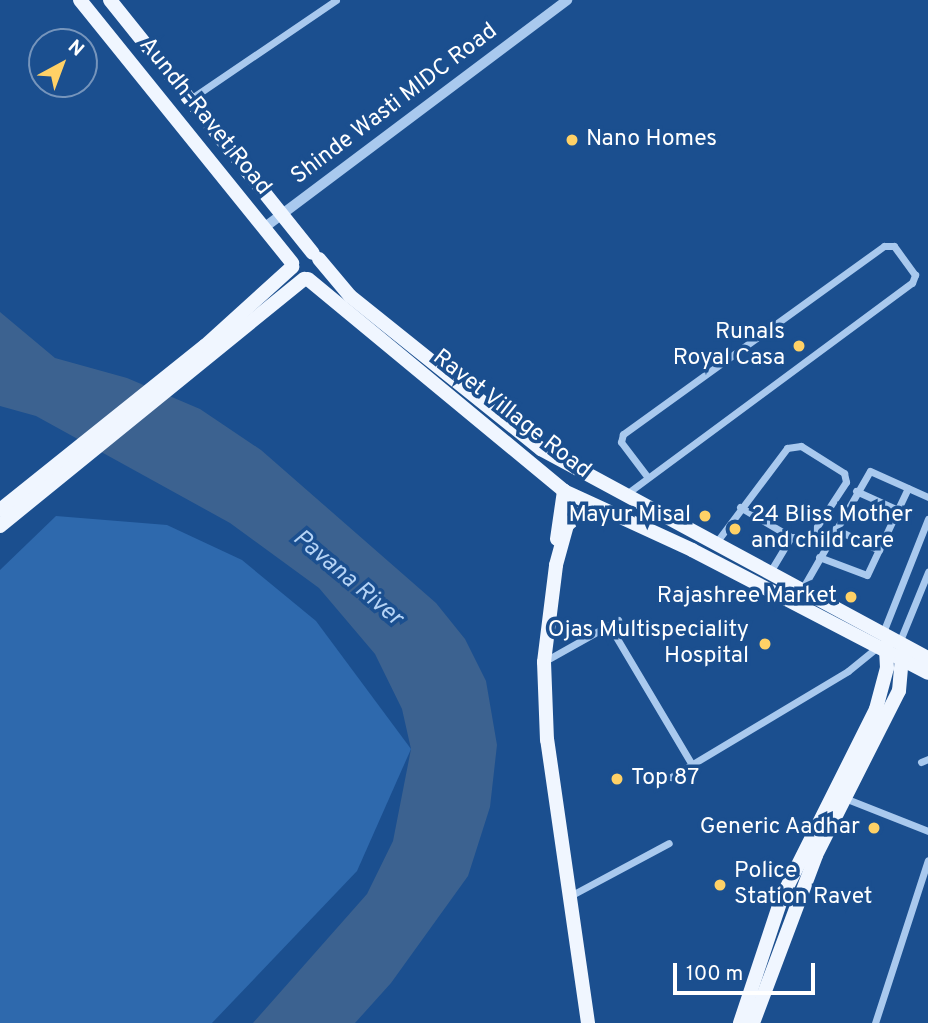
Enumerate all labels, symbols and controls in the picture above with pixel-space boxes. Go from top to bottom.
street label: Shinde Wasti MIDC Road [286,18,504,192]
north arrow [28,28,98,98]
street label: Aundh-Ravet Road [132,33,276,201]
text: N [62,35,88,62]
place label: Nano Homes [586,126,717,154]
marker: Nano Homes [564,132,580,148]
place label: Runals Royal Casa [673,319,785,373]
marker: Runals Royal Casa [791,338,807,354]
street label: Ravet Village Road [426,344,596,486]
place label: Mayur Misal [569,502,691,530]
place label: 24 Bliss Mother and child care [751,502,913,556]
marker: Mayur Misal [697,508,713,524]
marker: 24 Bliss Mother and child care [725,519,745,539]
water label: Pavana River [286,525,408,633]
place label: Rajashree Market [657,583,837,611]
marker: Rajashree Market [843,589,859,605]
place label: Ojas Multispeciality Hospital [548,617,749,671]
marker: Ojas Multispeciality Hospital [755,634,775,654]
place label: Top 87 [631,765,699,793]
marker: Top 87 [609,771,625,787]
place label: Generic Aadhar [699,814,860,842]
marker: Generic Aadhar [866,820,882,836]
place label: Police Station Ravet [734,858,873,912]
marker: Police Station Ravet [712,877,728,893]
scale bar [676,950,818,994]
text: 100 m [686,961,743,988]

